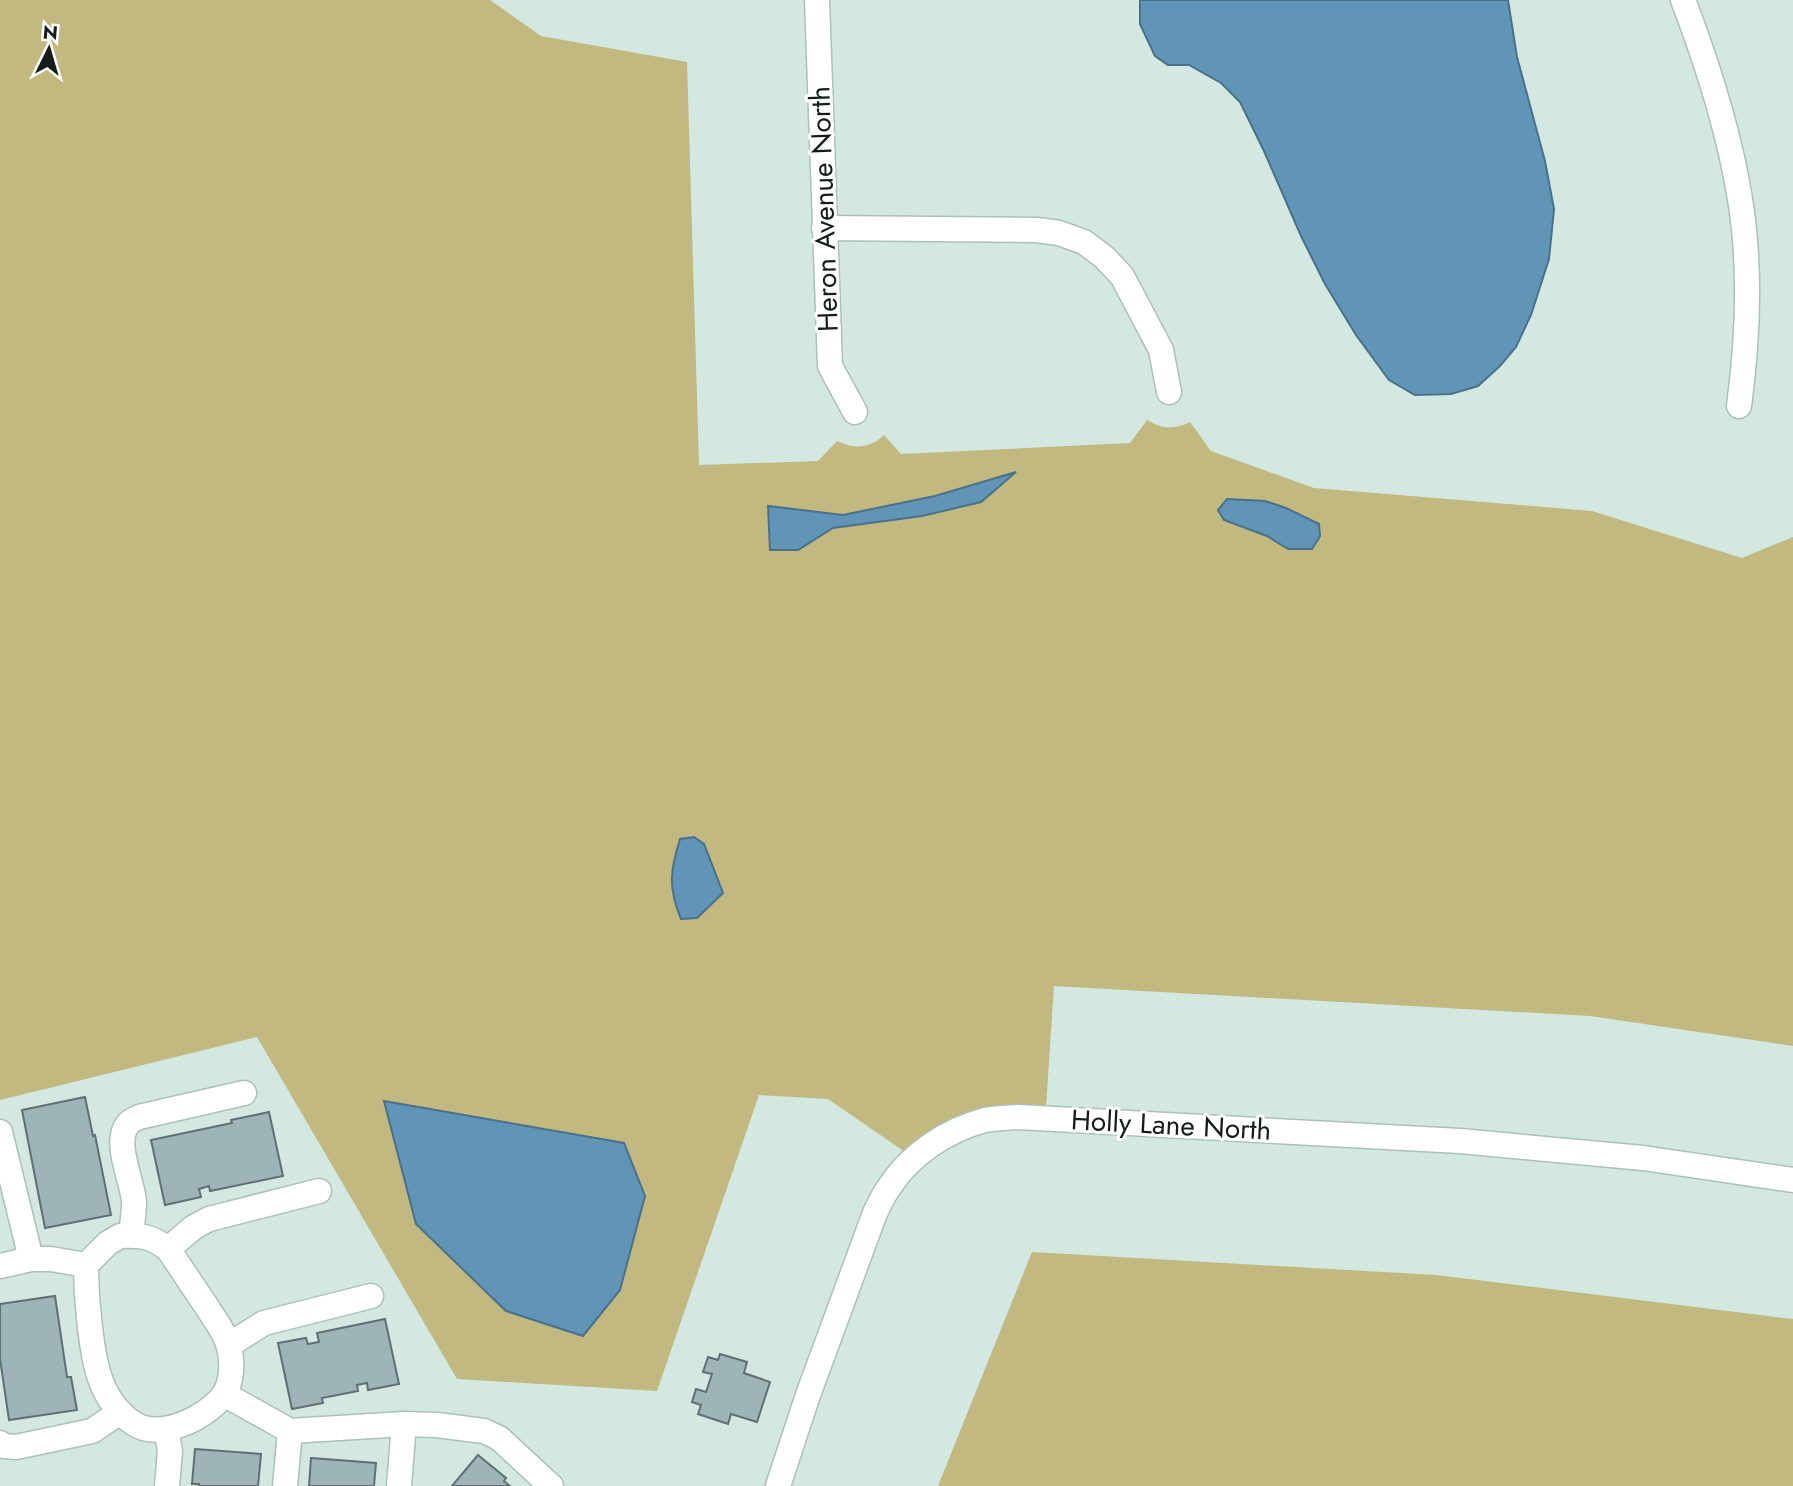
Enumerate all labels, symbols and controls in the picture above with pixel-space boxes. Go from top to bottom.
north arrow [14,14,84,84]
text: N [42,18,59,47]
street label: Heron Avenue North [799,86,849,332]
street label: Holly Lane North [1070,1099,1272,1151]

